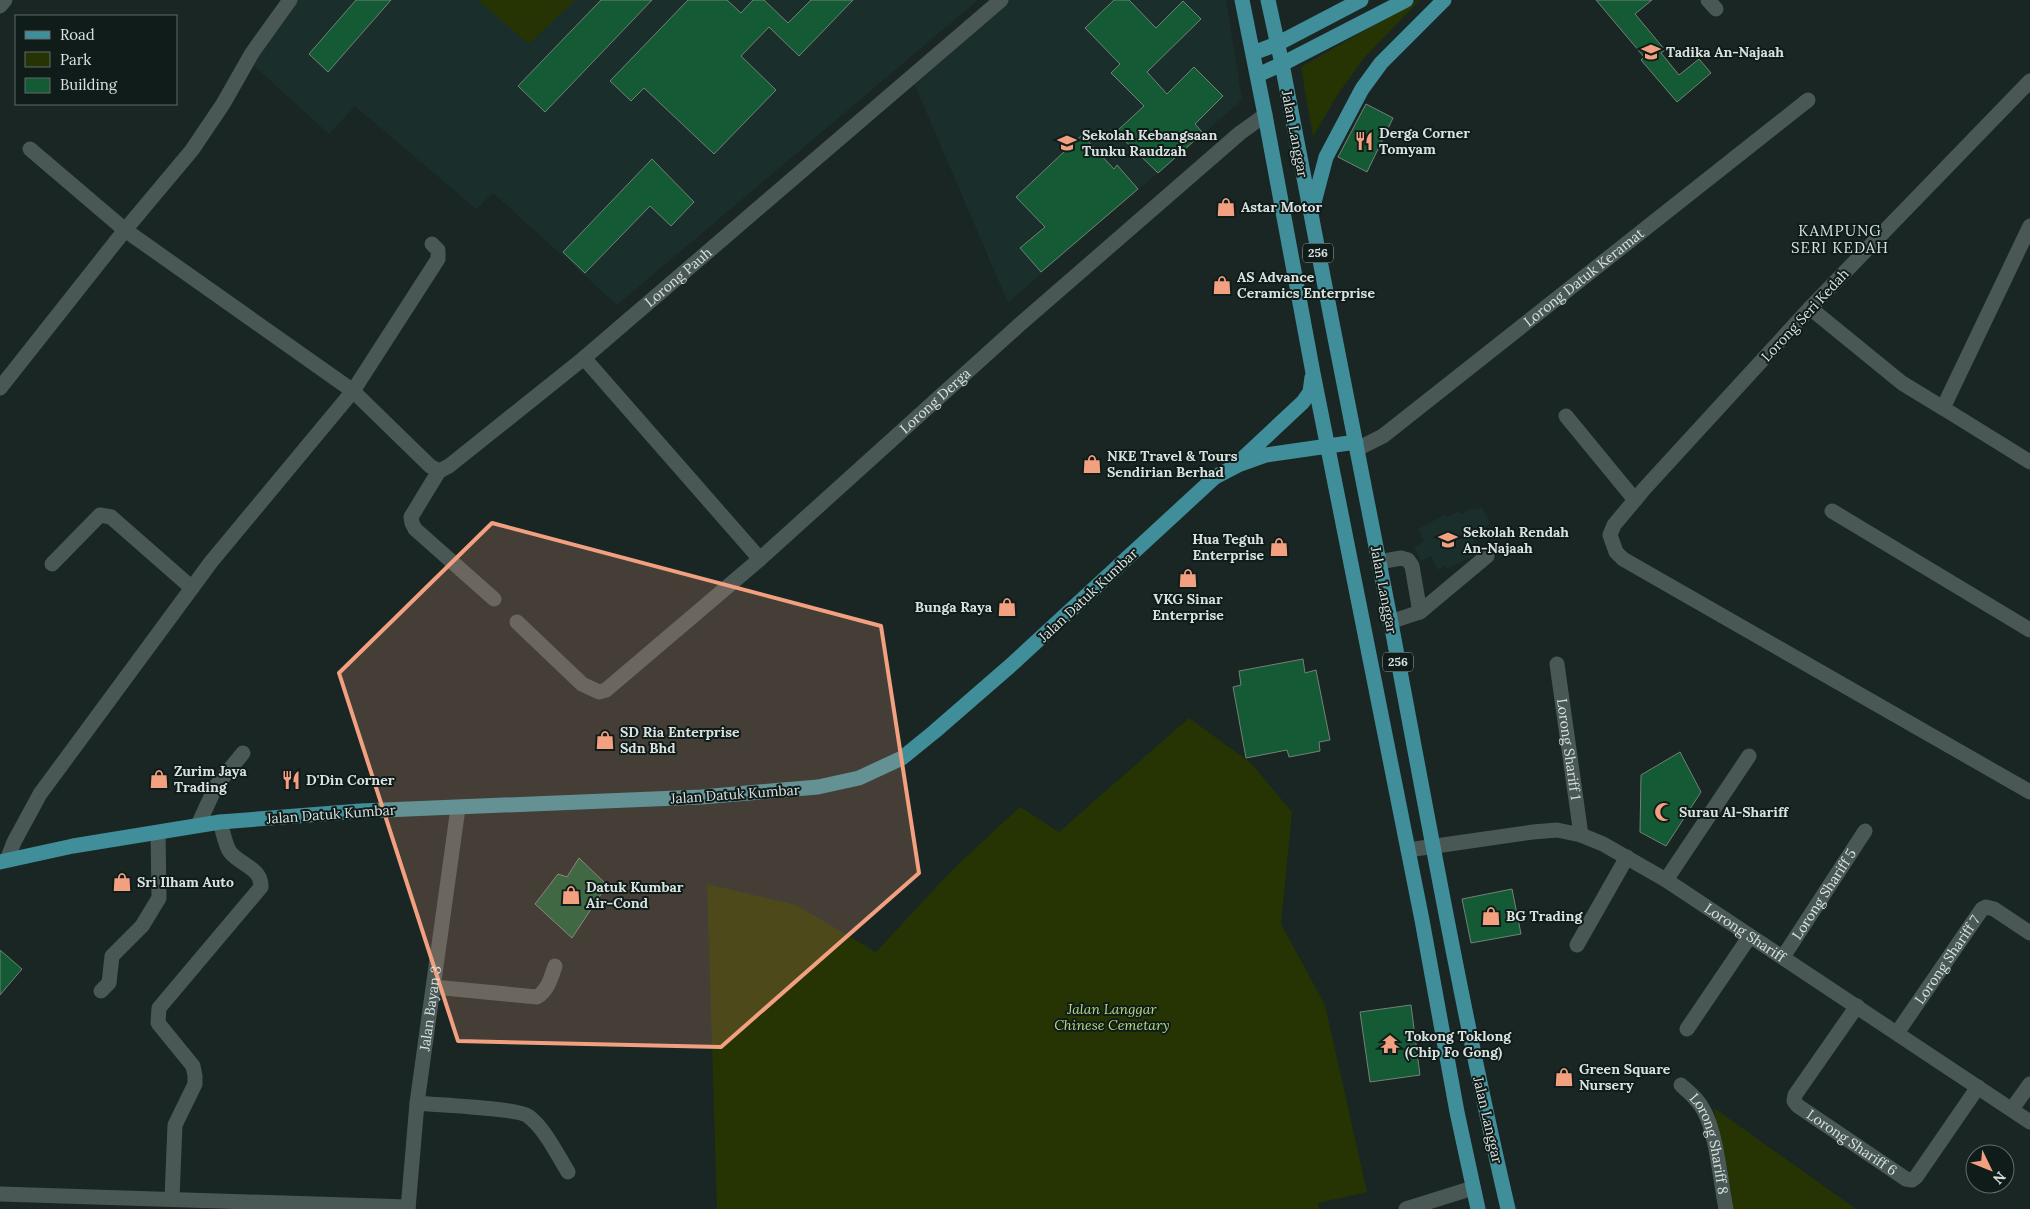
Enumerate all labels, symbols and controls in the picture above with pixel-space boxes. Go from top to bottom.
legend [15,15,178,105]
text: Road [60,25,95,44]
school or university icon: Tadika An-Najaah [1640,41,1662,63]
place label: Tadika An-Najaah [1666,43,1784,61]
text: Park [60,50,91,69]
text: Building [60,75,118,94]
street label: Jalan Langgar [1278,88,1312,179]
place label: Derga Corner Tomyam [1379,124,1470,158]
place label: Sekolah Kebangsaan Tunku Raudzah [1082,126,1217,160]
restaurant icon: Derga Corner Tomyam [1353,130,1375,152]
school or university icon: Sekolah Kebangsaan Tunku Raudzah [1056,132,1078,154]
shop icon: Astar Motor [1215,196,1237,218]
place label: Astar Motor [1241,198,1322,216]
district label: KAMPUNG SERI KEDAH [1791,221,1889,257]
street label: Lorong Datuk Keramat [1520,224,1648,330]
street label: Lorong Pauh [641,243,715,311]
road number: 256 [1303,244,1333,262]
street label: Lorong Seri Kedah [1757,265,1853,365]
place label: AS Advance Ceramics Enterprise [1237,268,1375,302]
shop icon: AS Advance Ceramics Enterprise [1211,274,1233,296]
street label: Lorong Derga [896,364,974,438]
place label: NKE Travel & Tours Sendirian Berhad [1107,447,1238,481]
shop icon: NKE Travel & Tours Sendirian Berhad [1081,453,1103,475]
place label: Sekolah Rendah An-Najaah [1463,523,1569,557]
school or university icon: Sekolah Rendah An-Najaah [1437,529,1459,551]
place label: Hua Teguh Enterprise [1192,530,1264,564]
shop icon: Hua Teguh Enterprise [1268,536,1290,558]
street label: Jalan Datuk Kumbar [1034,544,1142,646]
street label: Jalan Langgar [1367,544,1401,635]
shop icon: VKG Sinar Enterprise [1177,567,1199,589]
place label: VKG Sinar Enterprise [1152,590,1224,624]
shop icon: Bunga Raya [996,596,1018,618]
place label: Bunga Raya [915,598,993,616]
road number: 256 [1383,652,1413,672]
street label: Lorong Shariff 1 [1553,697,1585,801]
place label: SD Ria Enterprise Sdn Bhd [620,723,740,757]
shop icon: SD Ria Enterprise Sdn Bhd [594,729,616,751]
place label: Zurim Jaya Trading [174,762,247,796]
shop icon: Zurim Jaya Trading [148,768,170,790]
restaurant icon: D'Din Corner [280,769,302,791]
place label: D'Din Corner [306,771,395,789]
street label: Jalan Datuk Kumbar [669,781,800,808]
street label: Jalan Datuk Kumbar [265,801,396,828]
mosque icon: Surau Al-Shariff [1653,801,1675,823]
place label: Surau Al-Shariff [1679,803,1789,821]
street label: Lorong Shariff 5 [1788,845,1860,943]
shop icon: Sri Ilham Auto [111,871,133,893]
place label: Sri Ilham Auto [137,873,234,891]
place label: Datuk Kumbar Air-Cond [586,878,684,912]
shop icon: Datuk Kumbar Air-Cond [560,884,582,906]
street label: Lorong Shariff [1701,899,1790,967]
shop icon: BG Trading [1480,905,1502,927]
place label: BG Trading [1506,907,1583,925]
street label: Lorong Shariff 7 [1911,911,1984,1007]
street label: Jalan Bayan 3 [415,964,445,1053]
park label: Jalan Langgar Chinese Cemetary [1054,1000,1170,1034]
place label: Tokong Toklong (Chip Fo Gong) [1405,1027,1512,1061]
temple icon: Tokong Toklong (Chip Fo Gong) [1379,1033,1401,1055]
place label: Green Square Nursery [1579,1060,1671,1094]
shop icon: Green Square Nursery [1553,1066,1575,1088]
street label: Jalan Langgar [1469,1074,1507,1165]
street label: Lorong Shariff 8 [1686,1089,1732,1196]
street label: Lorong Shariff 6 [1803,1105,1901,1179]
north arrow [1965,1144,2015,1194]
text: N [1989,1168,2010,1188]

